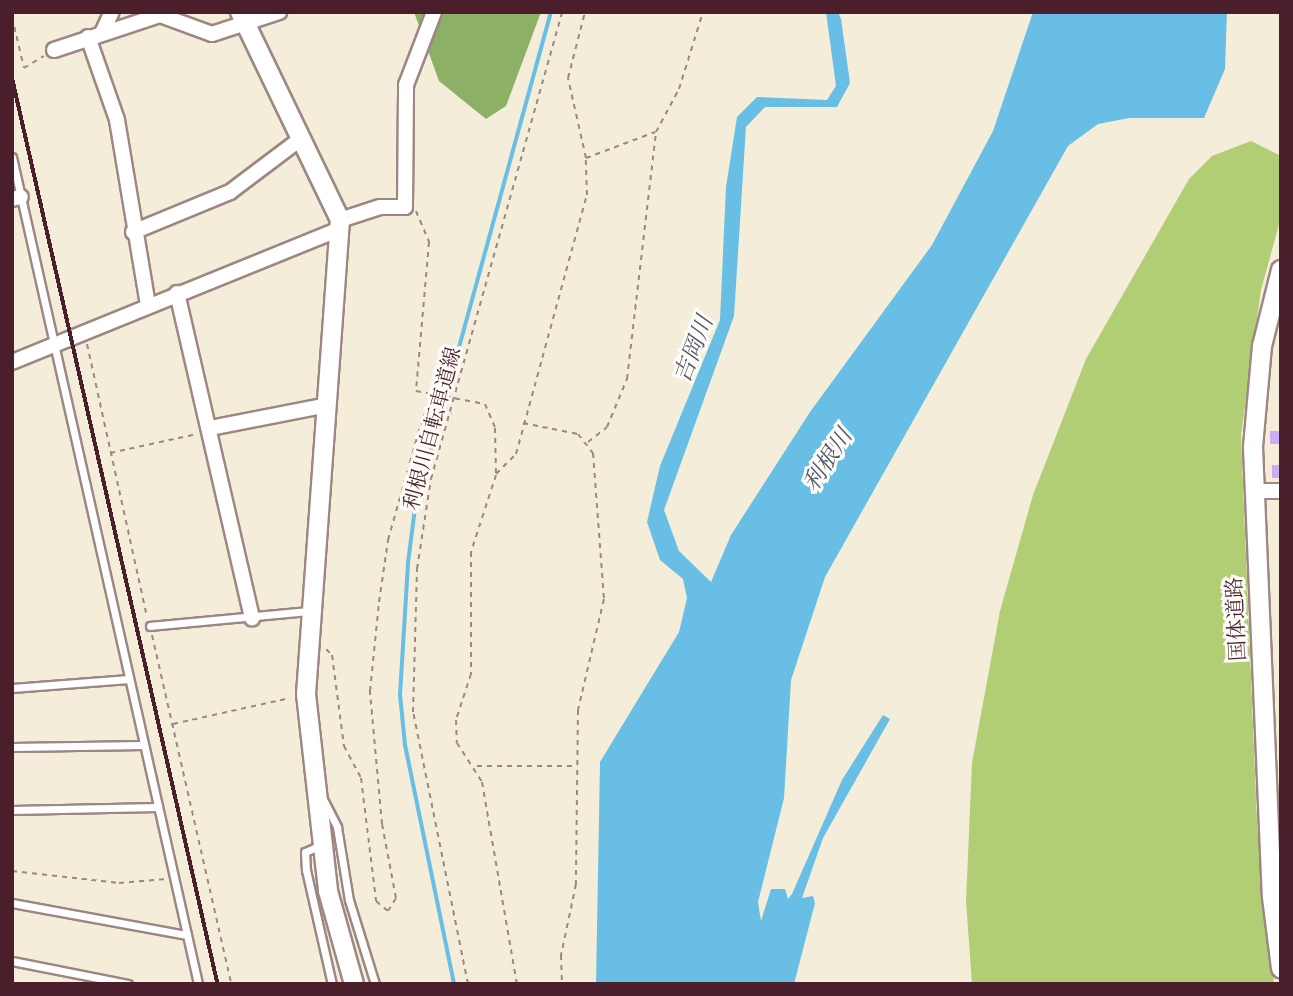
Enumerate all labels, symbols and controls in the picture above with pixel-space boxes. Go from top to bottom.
water label: 吉岡川 [670,313,720,387]
street label: 利根川自転車道線 [400,345,468,513]
water label: 利根川 [799,425,859,497]
street label: 国体道路 [1223,576,1253,662]

